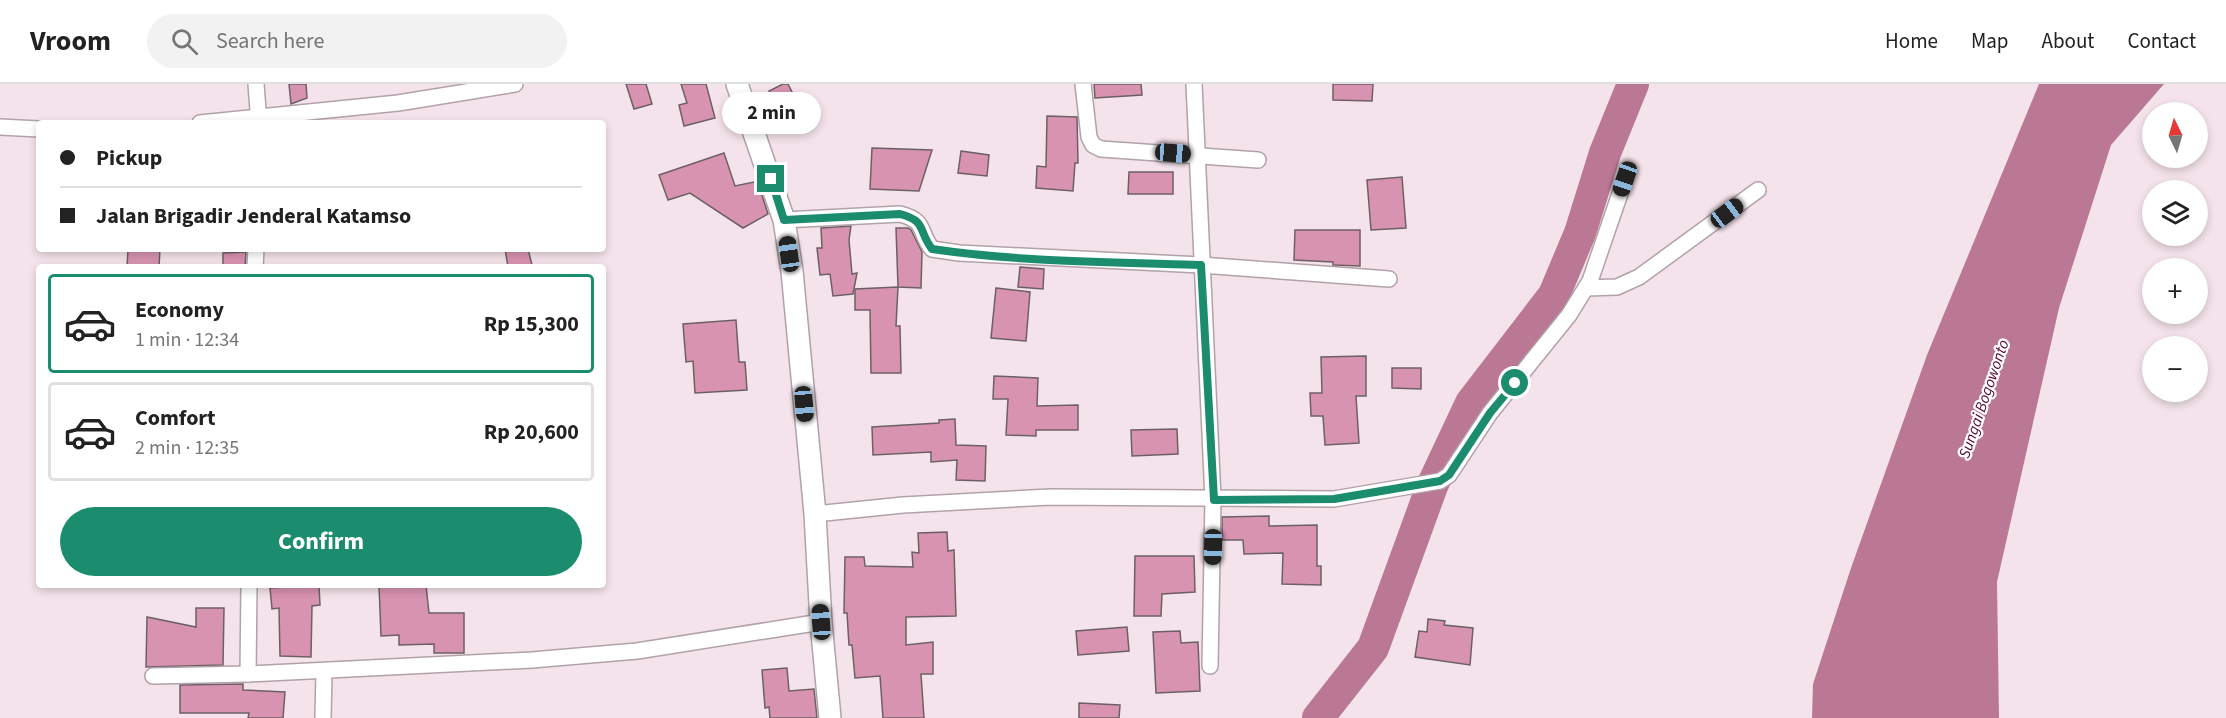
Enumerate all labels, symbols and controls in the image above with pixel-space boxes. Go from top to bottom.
search box [147,14,567,68]
text: Vroom [30,21,111,61]
icon: search [168,25,201,58]
text: Search here [216,25,324,57]
text: Home [1885,26,1938,56]
text: Map [1971,26,2009,56]
text: About [2042,26,2094,56]
text: Contact [2127,26,2196,56]
callout: 2 min [722,92,820,134]
text: 2 min [747,99,796,127]
north arrow [2142,102,2208,168]
map controls [2142,102,2208,402]
text: Pickup [96,142,162,174]
car [1154,143,1192,163]
car [1611,159,1639,199]
route end [757,165,784,192]
button: layers [2142,180,2208,246]
car [1707,195,1747,231]
text: Jalan Brigadir Jenderal Katamso [96,200,411,232]
car [778,235,800,273]
button: + [2142,258,2208,324]
text: Economy [135,294,224,326]
icon: car [63,297,117,351]
text: Rp 15,300 [484,308,579,340]
text: 1 min · 12:34 [135,326,239,354]
button: − [2142,336,2208,402]
water label: Sungai Bogowonto [1953,337,2015,461]
route start [1501,369,1528,396]
car [793,385,815,423]
text: Comfort [135,402,216,434]
icon: car [63,405,117,459]
text: Rp 20,600 [484,416,579,448]
text: 2 min · 12:35 [135,434,239,462]
button: Confirm [60,507,582,576]
car [1204,529,1222,565]
car [811,603,831,641]

